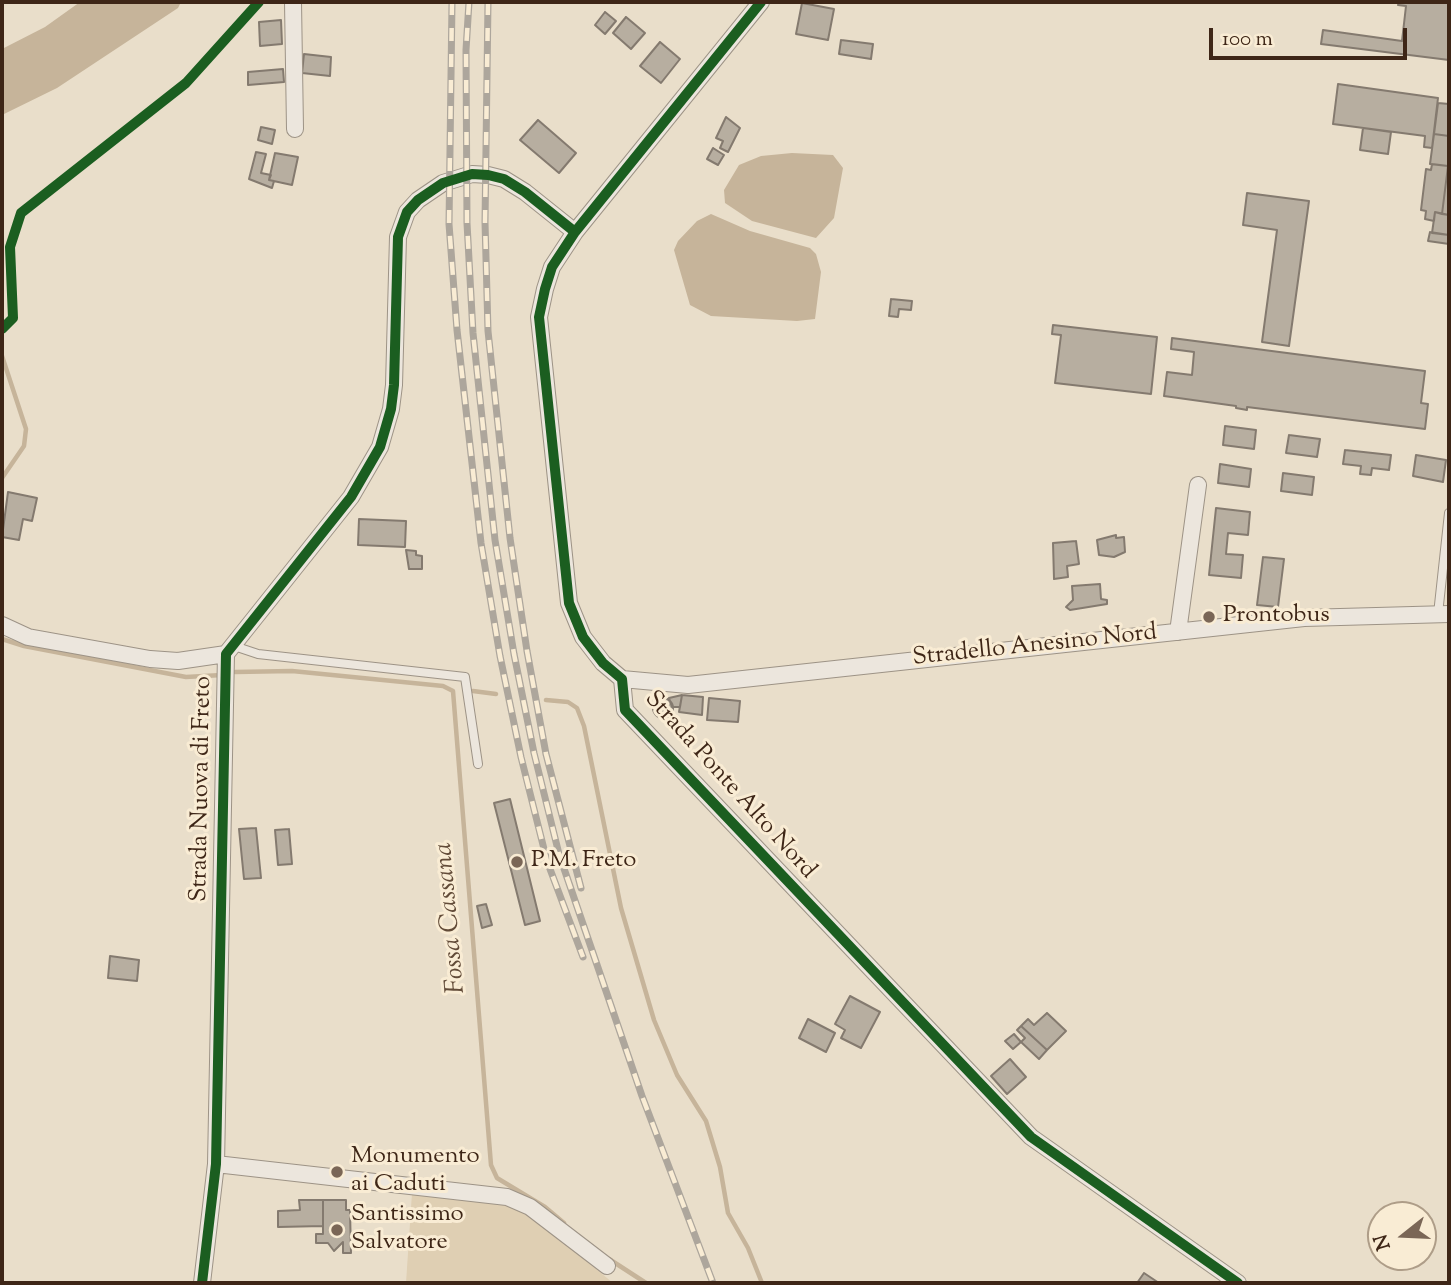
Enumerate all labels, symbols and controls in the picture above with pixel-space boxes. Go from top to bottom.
scale bar [1213,14,1411,58]
text: 100 m [1222,25,1273,55]
place label: Prontobus [1223,603,1330,631]
marker: Prontobus [1201,609,1217,625]
street label: Stradello Anesino Nord [911,620,1159,674]
street label: Strada Nuova di Freto [187,676,219,902]
street label: Strada Ponte Alto Nord [637,686,821,886]
water label: Fossa Cassana [430,841,474,995]
place label: P.M. Freto [531,848,636,876]
marker: P.M. Freto [509,854,525,870]
place label: Monumento ai Caduti [351,1144,480,1200]
marker: Monumento ai Caduti [329,1164,345,1180]
north arrow [1367,1201,1437,1271]
place label: Santissimo Salvatore [351,1202,464,1258]
marker: Santissimo Salvatore [329,1222,345,1238]
text: N [1368,1231,1399,1253]

